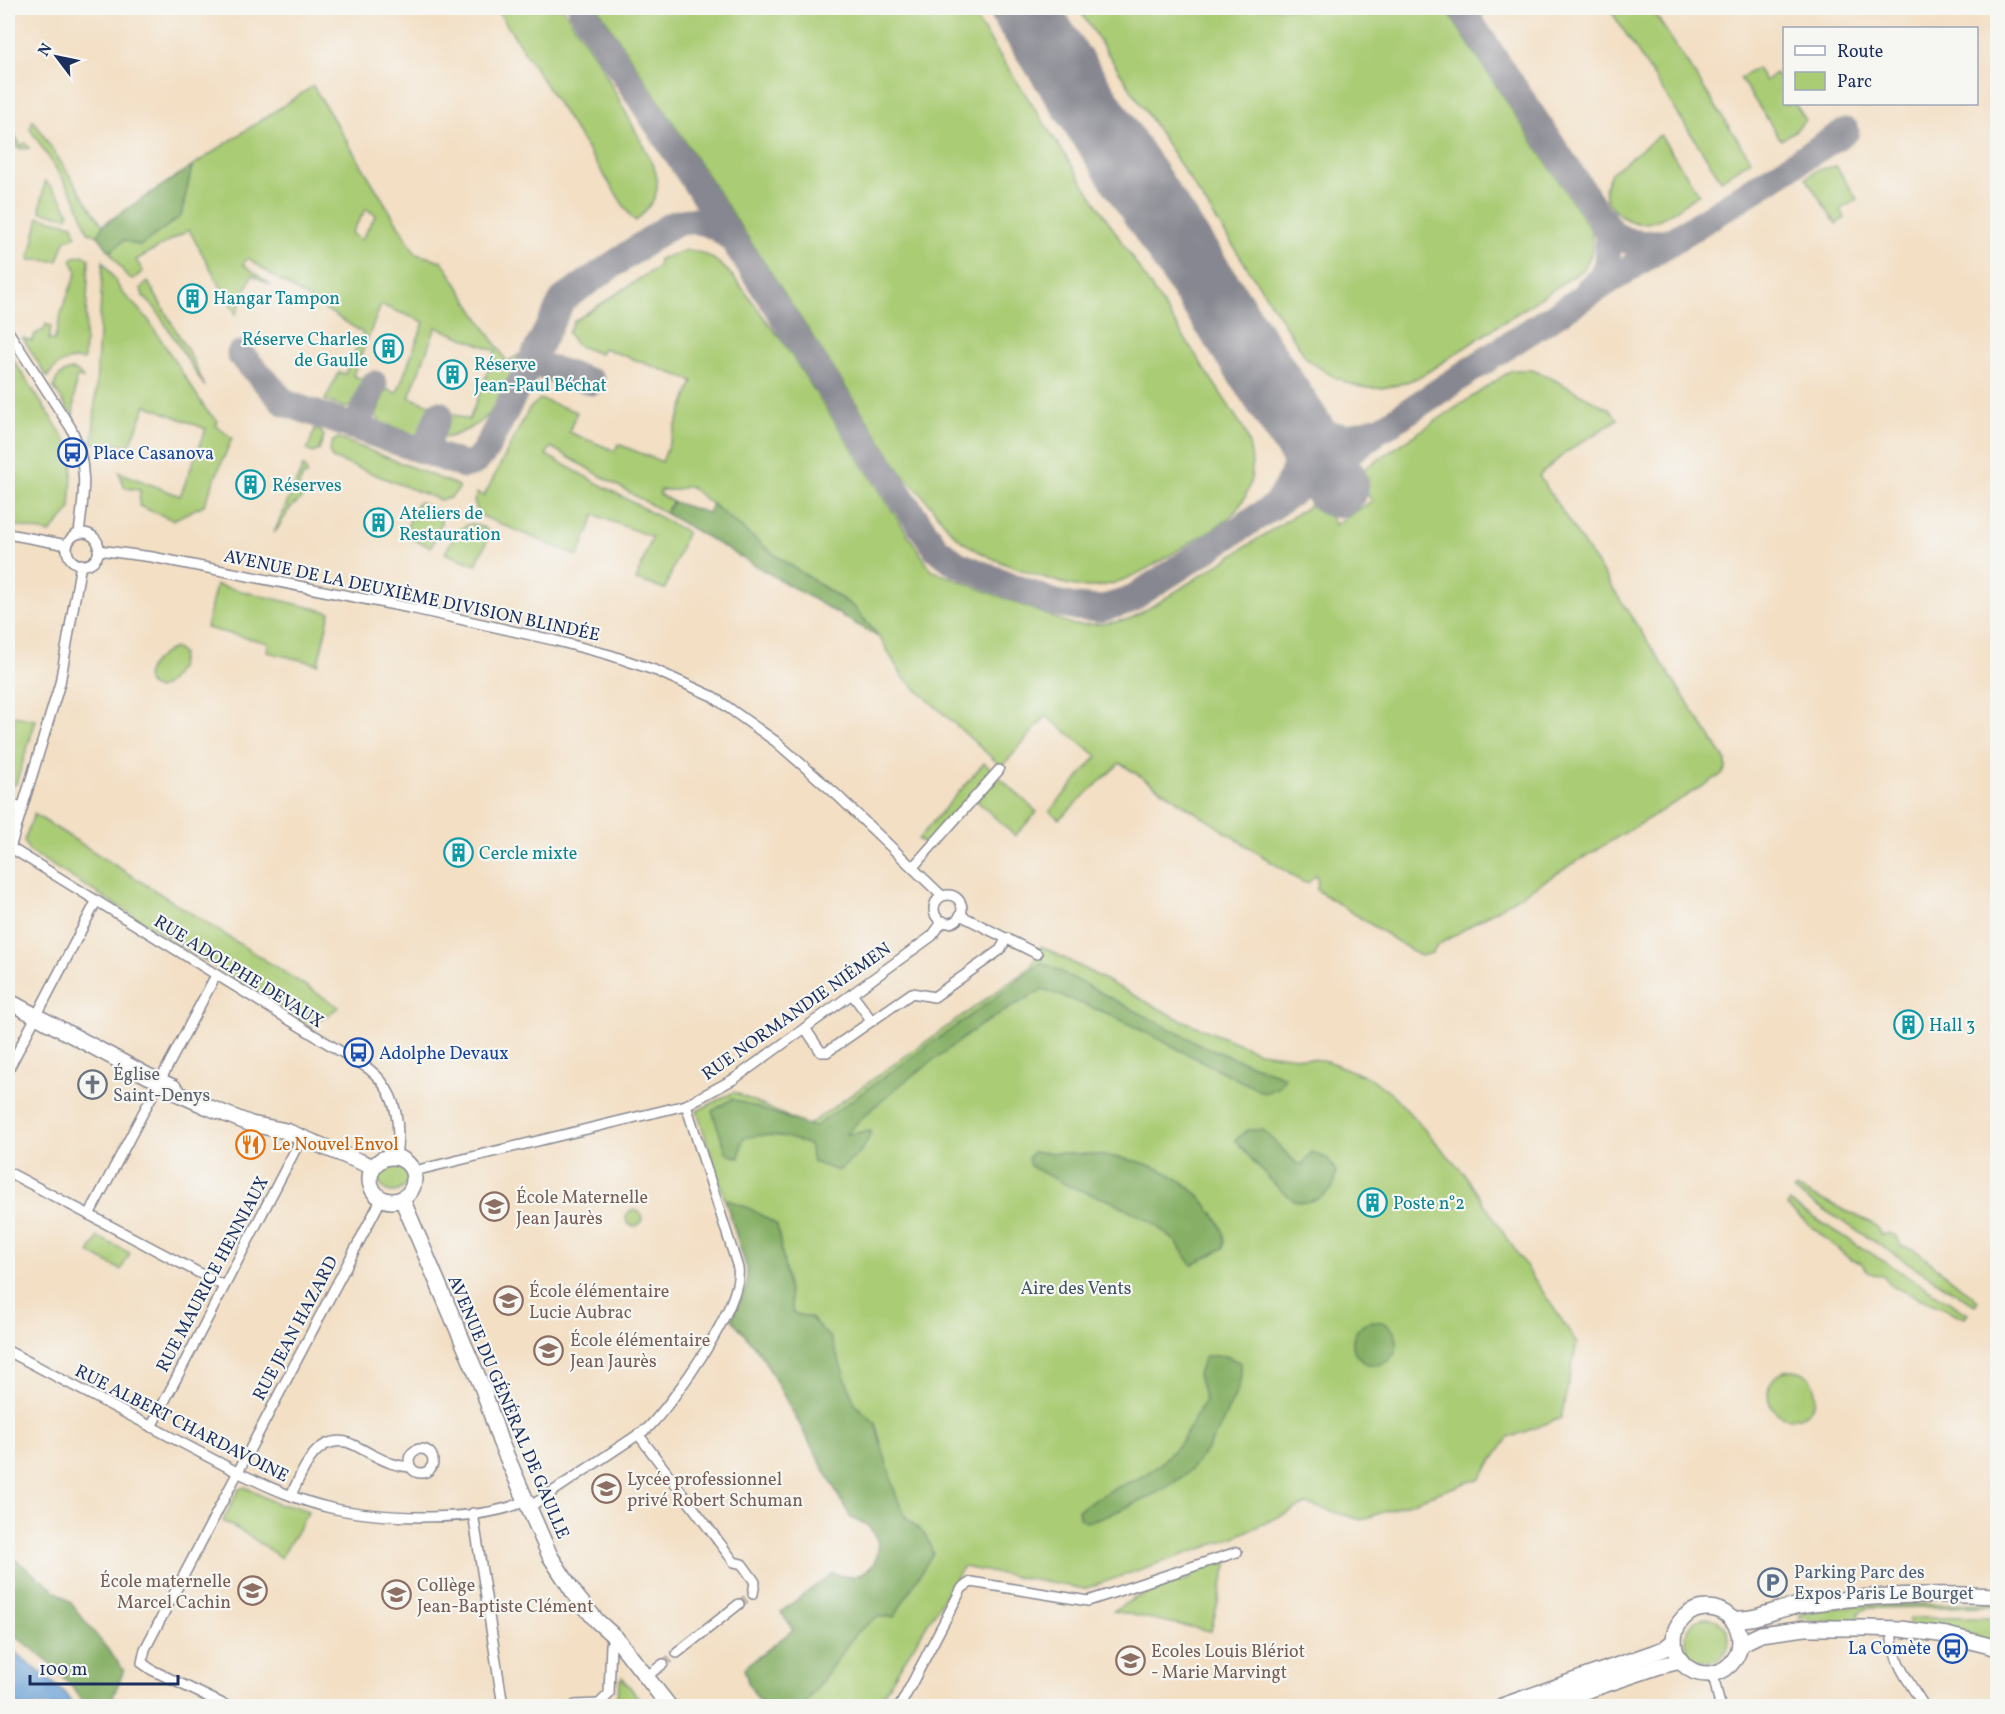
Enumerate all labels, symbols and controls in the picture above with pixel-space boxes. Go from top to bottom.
north arrow [27,27,87,87]
legend [1783,27,1978,105]
text: N [34,39,59,61]
text: Route [1837,40,1883,65]
text: Parc [1837,70,1872,95]
building icon: Hangar Tampon [176,282,208,314]
place label: Hangar Tampon [213,287,340,312]
place label: Réserve Charles de Gaulle [242,328,368,374]
building icon: Réserve Charles de Gaulle [373,333,405,365]
place label: Réserve Jean-Paul Béchat [474,353,607,399]
building icon: Réserve Jean-Paul Béchat [437,358,469,390]
bus stop icon: Place Casanova [56,437,88,469]
place label: Place Casanova [93,442,214,467]
building icon: Réserves [235,469,267,501]
place label: Réserves [272,474,342,499]
place label: Ateliers de Restauration [399,502,501,548]
building icon: Ateliers de Restauration [362,507,394,539]
street label: AVENUE DE LA DEUXIÈME DIVISION BLINDÉE [221,544,602,649]
building icon: Cercle mixte [442,837,474,869]
place label: Cercle mixte [479,842,577,867]
street label: RUE ADOLPHE DEVAUX [148,910,328,1035]
street label: RUE NORMANDIE NIÉMEN [697,937,897,1087]
building icon: Hall 3 [1892,1009,1924,1041]
place label: Hall 3 [1929,1014,1975,1039]
bus stop icon: Adolphe Devaux [342,1037,374,1069]
place label: Adolphe Devaux [379,1042,509,1067]
place label: Église Saint-Denys [113,1063,210,1109]
church icon: Église Saint-Denys [76,1068,108,1100]
restaurant icon: Le Nouvel Envol [235,1128,267,1160]
place label: Le Nouvel Envol [272,1133,399,1158]
street label: RUE MAURICE HENNIAUX [151,1173,276,1377]
place label: École Maternelle Jean Jaurès [516,1186,648,1232]
building icon: Poste n°2 [1356,1187,1388,1219]
school or university icon: École Maternelle Jean Jaurès [479,1191,511,1223]
place label: Poste n°2 [1393,1192,1465,1217]
street label: RUE JEAN HAZARD [248,1252,345,1406]
street label: AVENUE DU GÉNÉRAL DE GAULLE [441,1272,575,1543]
park label: Aire des Vents [1020,1277,1132,1302]
place label: École élémentaire Lucie Aubrac [529,1280,669,1326]
school or university icon: École élémentaire Lucie Aubrac [492,1285,524,1317]
place label: École élémentaire Jean Jaurès [570,1329,710,1375]
school or university icon: École élémentaire Jean Jaurès [533,1334,565,1366]
street label: RUE ALBERT CHARDAVOINE [70,1359,293,1489]
place label: Lycée professionnel privé Robert Schuman [627,1468,803,1514]
school or university icon: Lycée professionnel privé Robert Schuman [590,1473,622,1505]
place label: Parking Parc des Expos Paris Le Bourget [1794,1561,1974,1607]
parking icon: Parking Parc des Expos Paris Le Bourget [1757,1566,1789,1598]
place label: École maternelle Marcel Cachin [100,1570,231,1616]
place label: Collège Jean-Baptiste Clément [417,1574,594,1620]
school or university icon: École maternelle Marcel Cachin [236,1575,268,1607]
school or university icon: Collège Jean-Baptiste Clément [380,1579,412,1611]
bus stop icon: La Comète [1936,1632,1968,1664]
place label: La Comète [1848,1637,1931,1662]
place label: Ecoles Louis Blériot - Marie Marvingt [1151,1640,1305,1686]
school or university icon: Ecoles Louis Blériot - Marie Marvingt [1114,1645,1146,1677]
scale bar [30,1648,178,1686]
text: 100 m [39,1658,88,1683]

